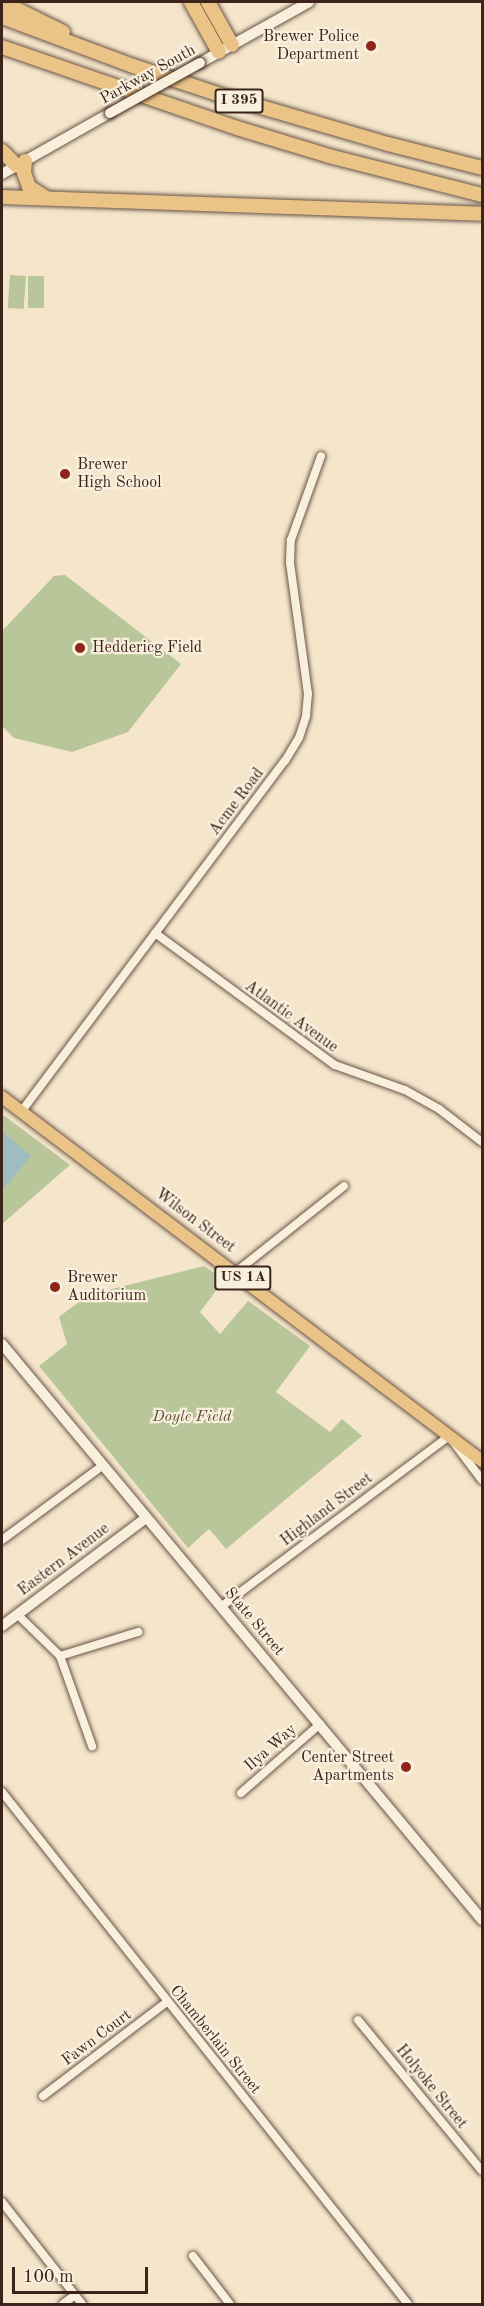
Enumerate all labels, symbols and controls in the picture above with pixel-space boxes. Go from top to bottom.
place label: Brewer Police Department [263,27,359,65]
marker: Brewer Police Department [364,39,378,53]
street label: Parkway South [97,41,199,109]
road number: I 395 [214,89,264,113]
place label: Brewer High School [77,455,162,493]
marker: Brewer High School [58,467,72,481]
place label: Heddericg Field [92,638,202,658]
marker: Heddericg Field [73,641,87,655]
street label: Acme Road [205,765,269,839]
street label: Atlantic Avenue [241,977,341,1057]
street label: Wilson Street [151,1185,239,1257]
road number: US 1A [213,1266,273,1290]
place label: Brewer Auditorium [67,1268,146,1306]
marker: Brewer Auditorium [48,1280,62,1294]
park label: Doyle Field [152,1407,232,1427]
street label: Highland Street [277,1469,377,1551]
street label: Eastern Avenue [15,1519,113,1601]
street label: State Street [220,1584,288,1660]
street label: Ilya Way [241,1720,301,1776]
place label: Center Street Apartments [301,1748,394,1786]
marker: Center Street Apartments [399,1760,413,1774]
street label: Chamberlain Street [165,1982,265,2098]
street label: Fawn Court [58,2006,136,2070]
street label: Holyoke Street [391,2041,471,2133]
scale bar [15,2255,152,2293]
text: 100 m [23,2268,74,2286]

